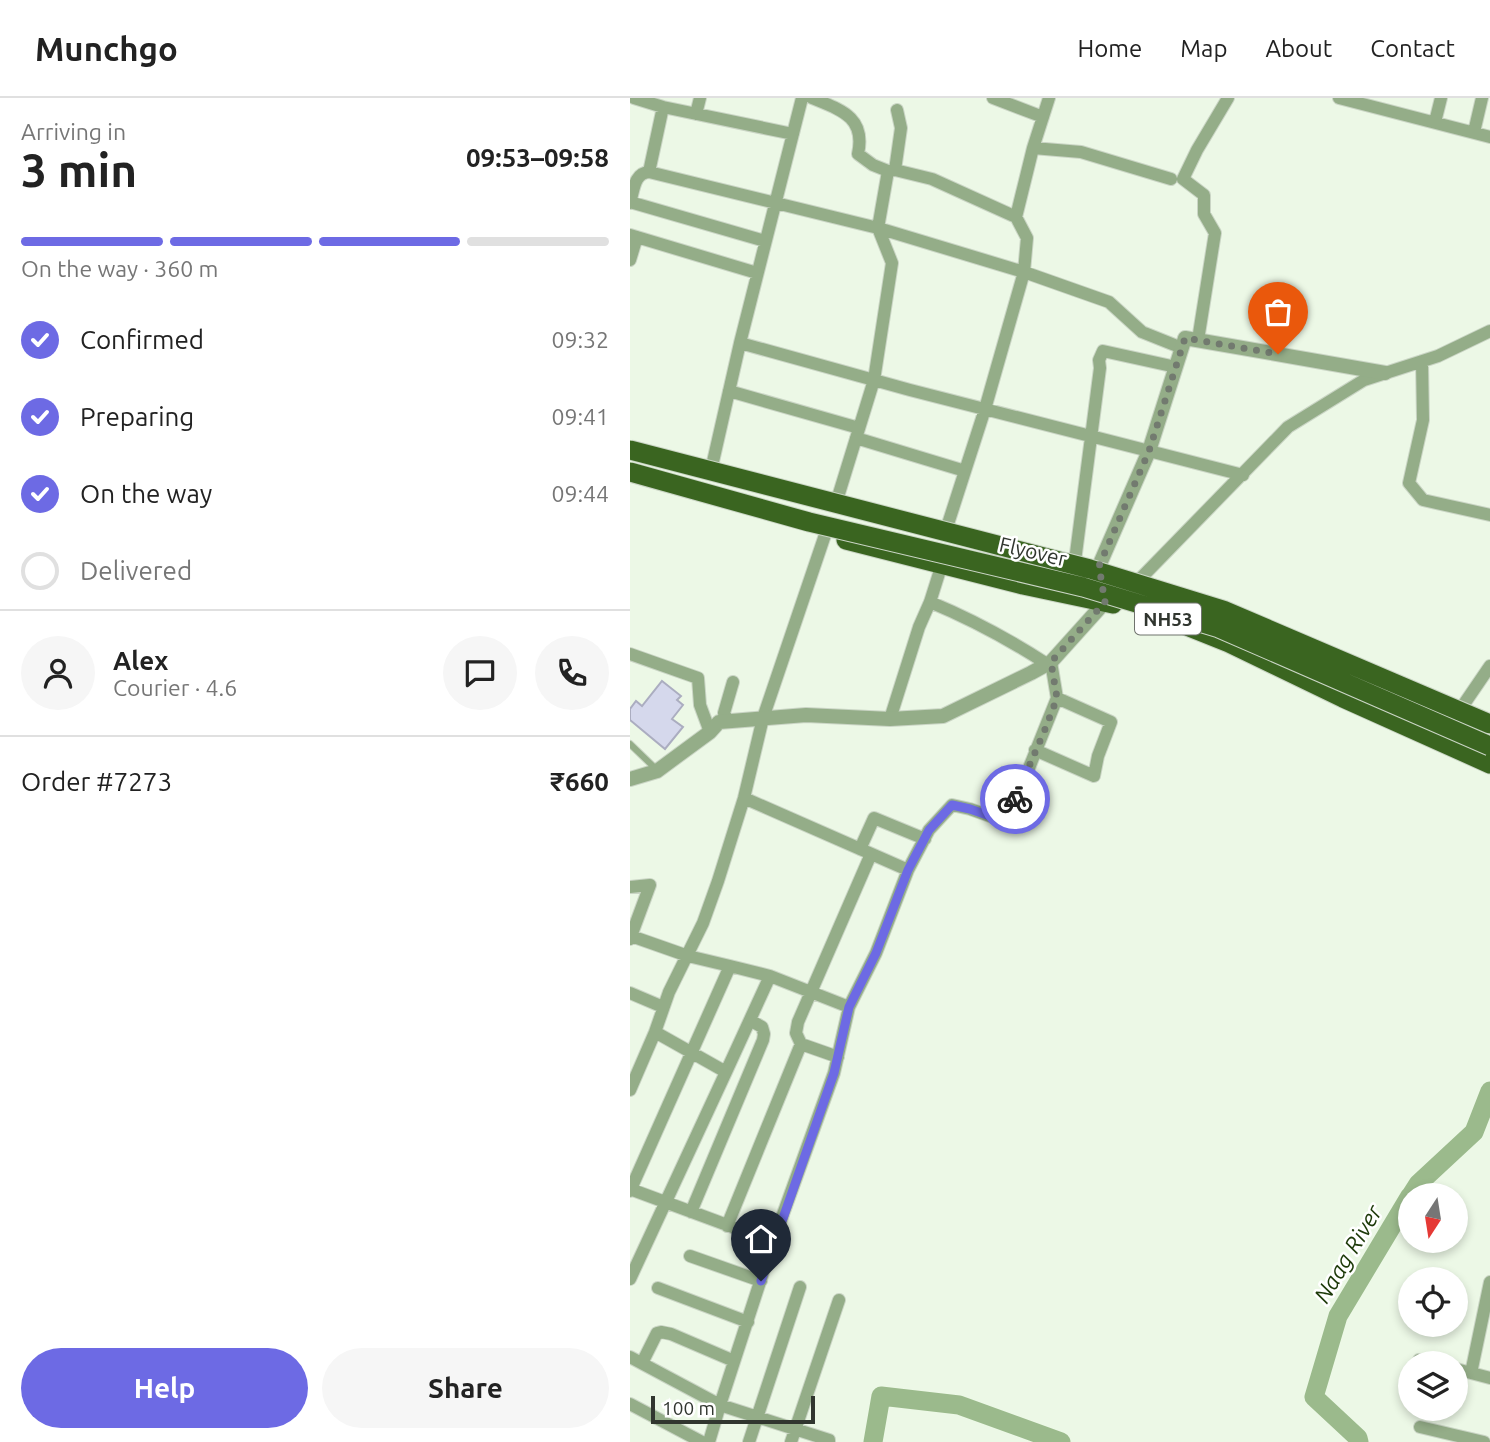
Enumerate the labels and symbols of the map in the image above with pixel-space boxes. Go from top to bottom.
pin [1248,282,1308,354]
street label: Flyover [997,532,1069,570]
road number: NH53 [1135,604,1201,634]
courier [980,764,1050,834]
north arrow [1398,1183,1468,1253]
water label: Naag River [1309,1199,1387,1307]
pin [731,1209,791,1281]
scale bar [651,1393,816,1425]

